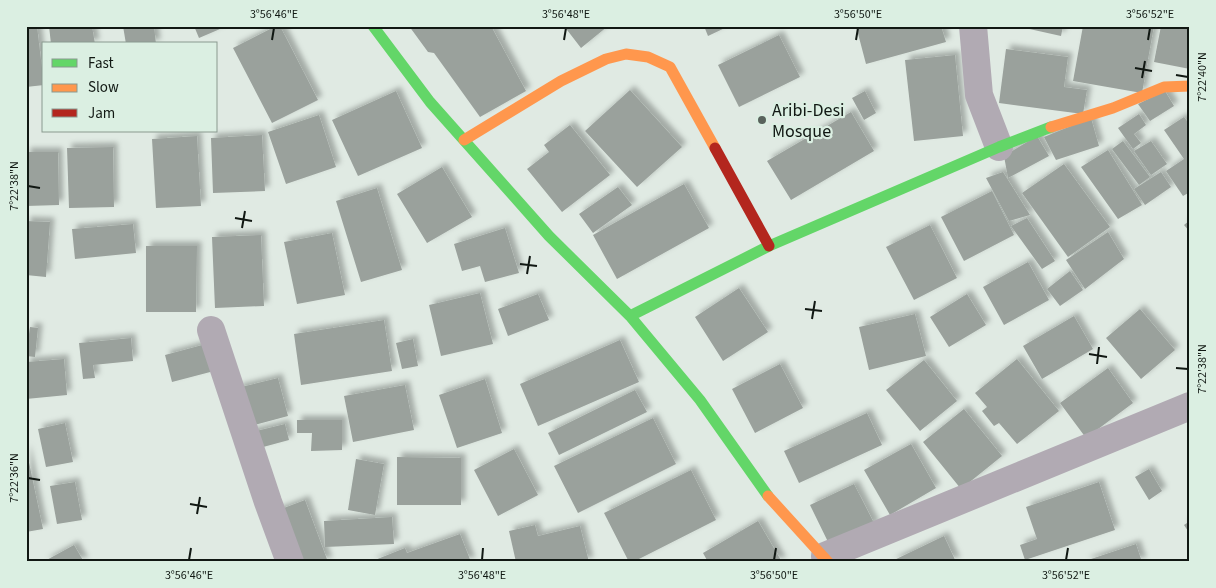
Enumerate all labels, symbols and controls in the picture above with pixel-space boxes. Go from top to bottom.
text: 3°56'46"E [250,6,298,23]
text: 3°56'48"E [542,6,590,23]
text: 3°56'50"E [834,6,882,23]
text: 3°56'52"E [1126,6,1174,23]
legend [42,42,218,132]
text: 7°22'40"N [1194,52,1211,102]
text: Fast [88,53,114,74]
text: Slow [88,77,119,98]
place label: Aribi-Desi Mosque [772,98,844,144]
text: Jam [88,103,115,124]
marker: Aribi-Desi Mosque [756,114,768,126]
text: 7°22'38"N [6,161,23,211]
text: 7°22'38"N [1194,344,1211,394]
text: 7°22'36"N [6,453,23,503]
text: 3°56'46"E [165,567,213,584]
text: 3°56'48"E [458,567,506,584]
text: 3°56'50"E [750,567,798,584]
text: 3°56'52"E [1042,567,1090,584]

